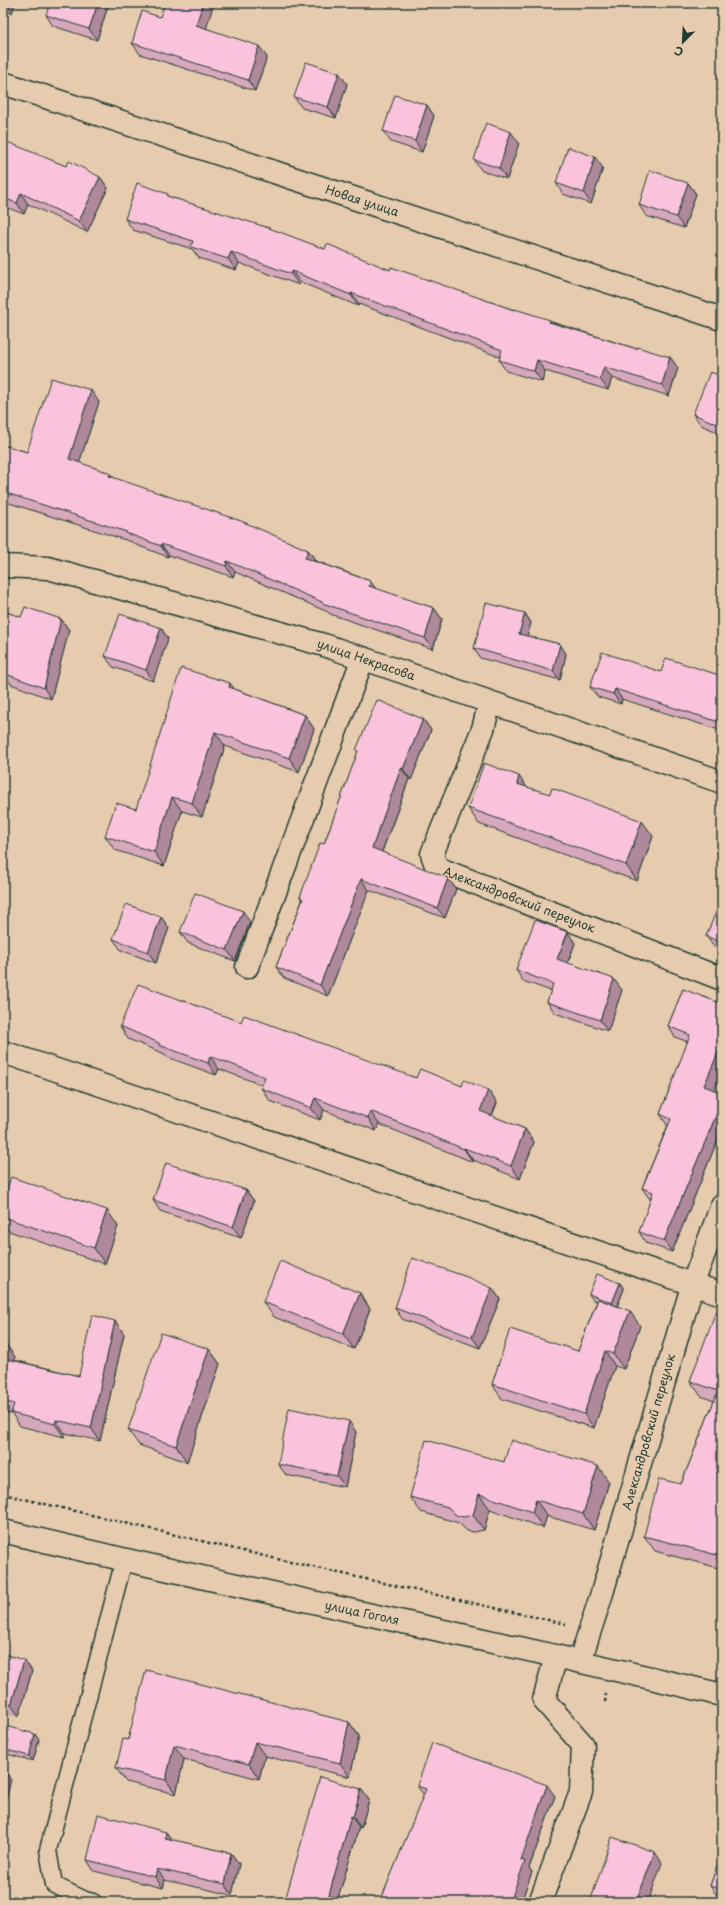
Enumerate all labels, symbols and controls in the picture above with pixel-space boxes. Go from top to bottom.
north arrow [663,22,703,62]
text: С [671,42,686,61]
street label: Новая улица [323,180,402,221]
street label: улица Некрасова [315,634,418,684]
street label: Александровский переулок [441,862,599,937]
street label: Александровский переулок [617,1351,679,1512]
street label: улица Гоголя [323,1595,401,1629]

